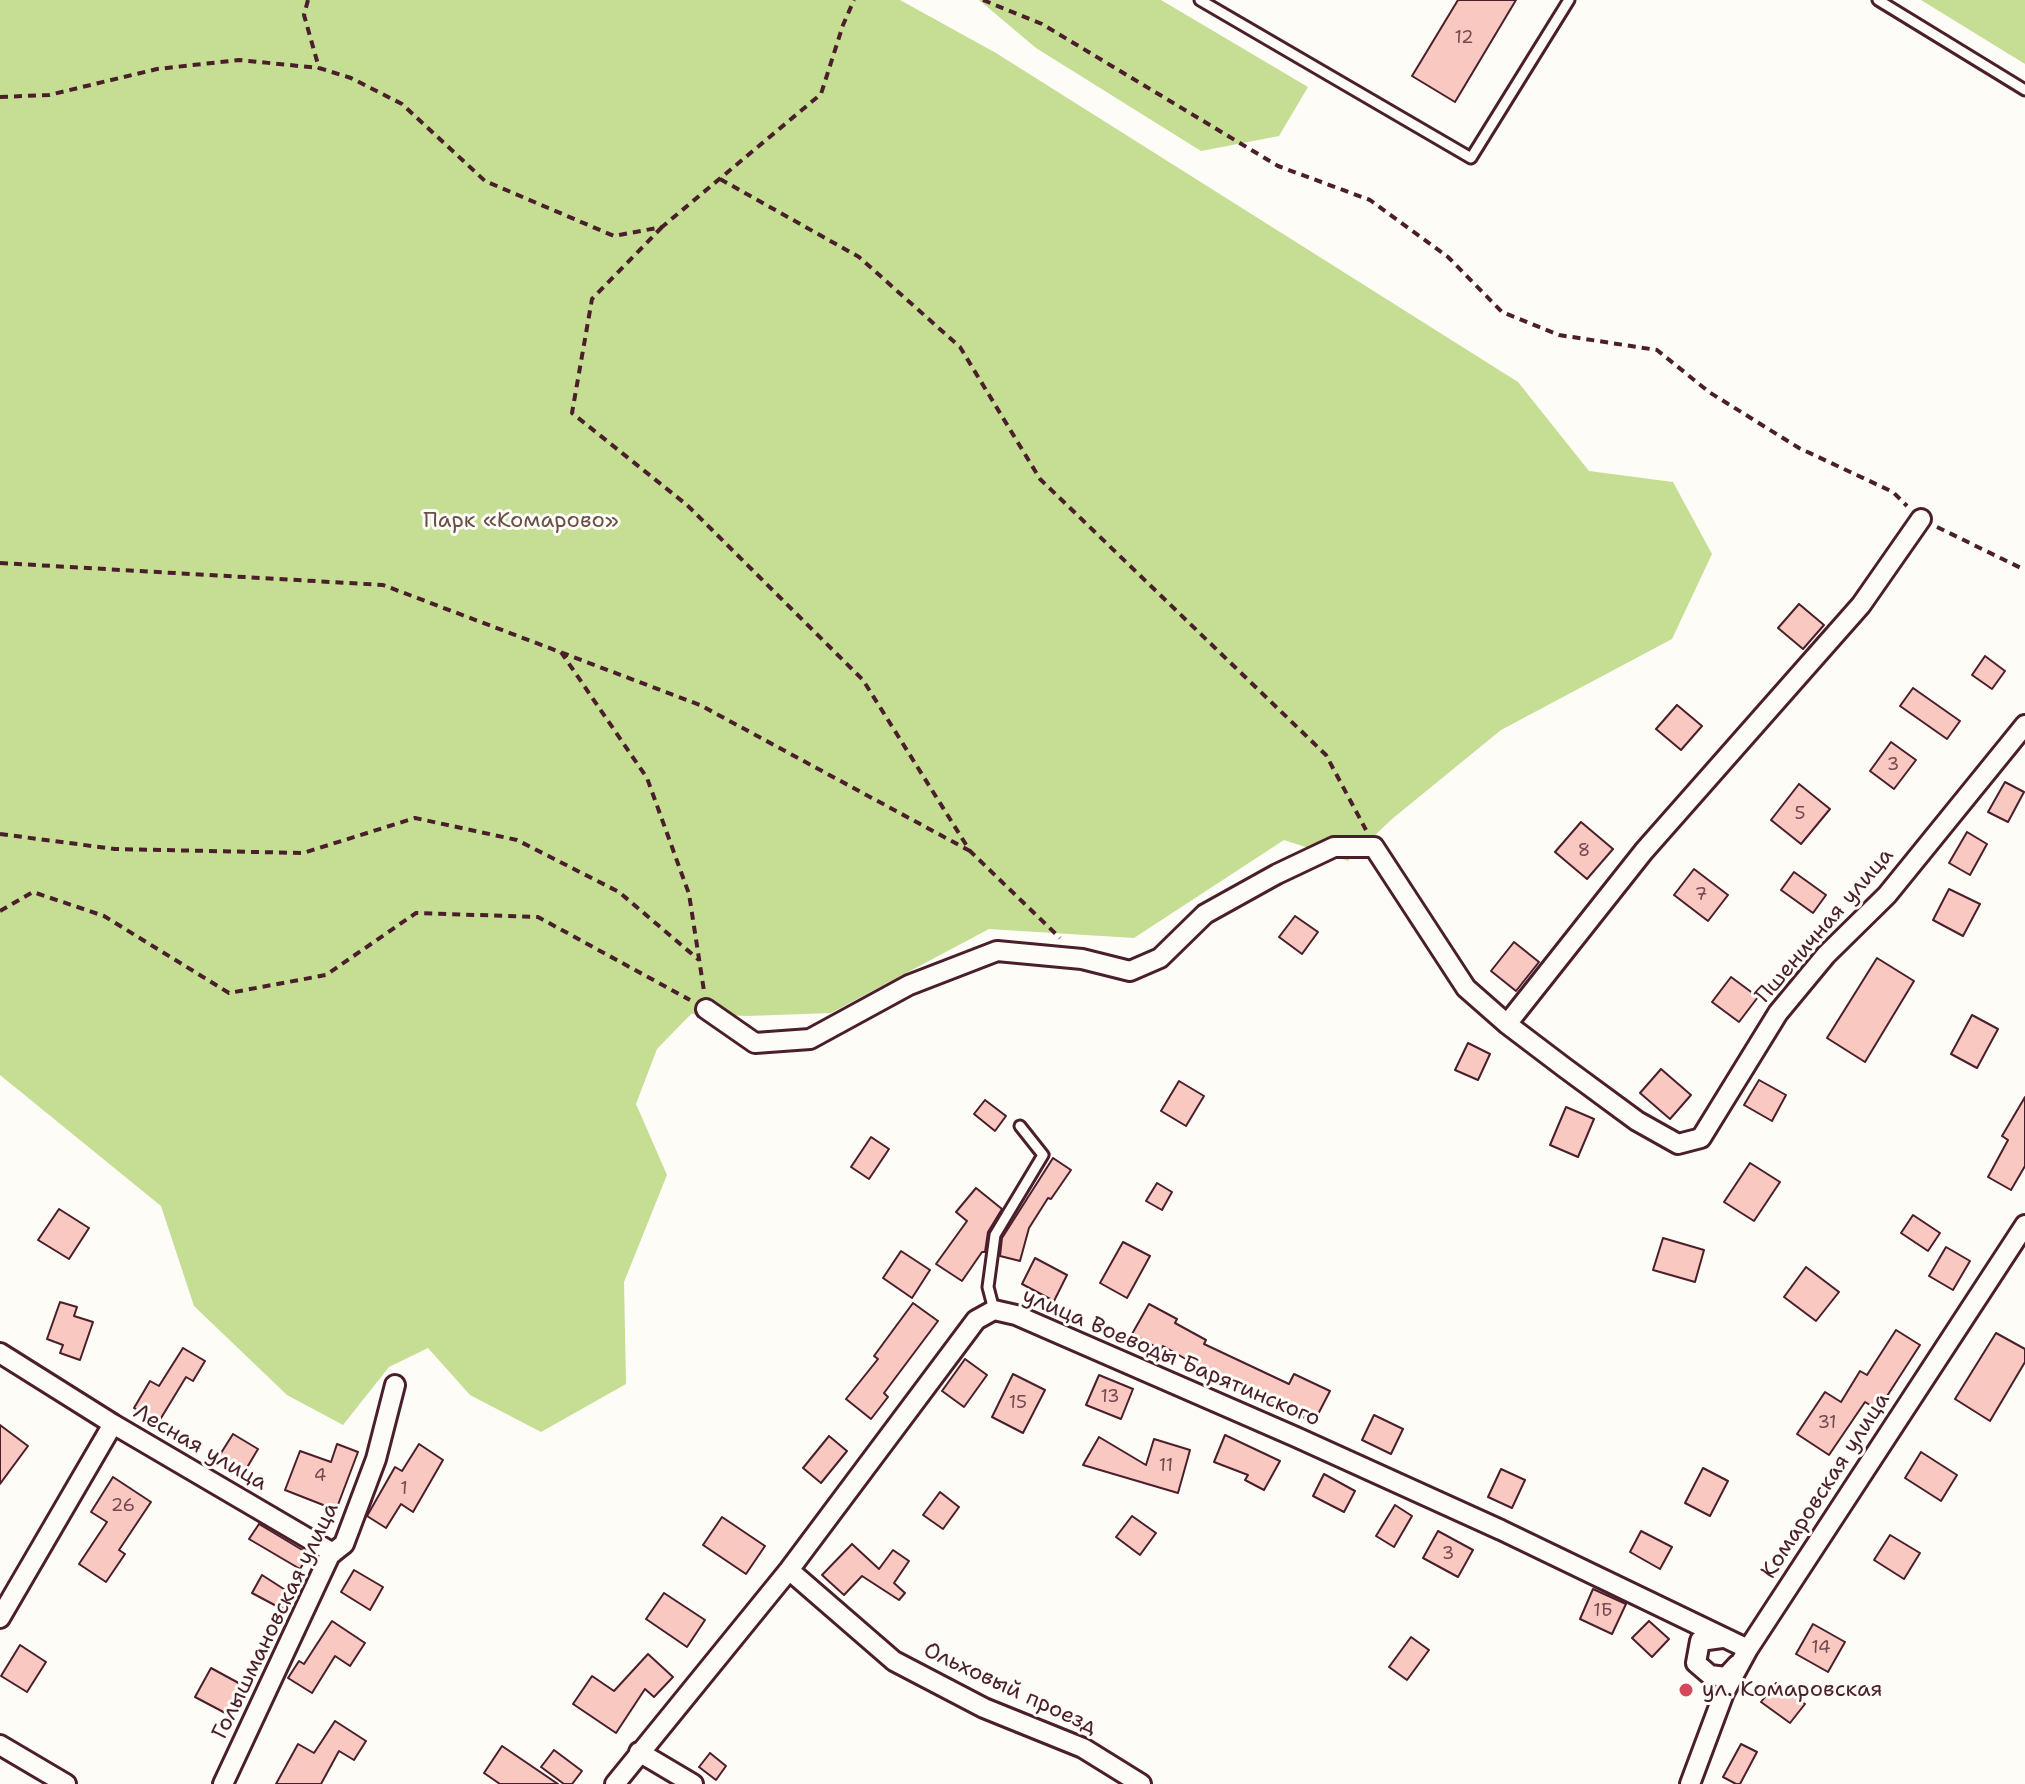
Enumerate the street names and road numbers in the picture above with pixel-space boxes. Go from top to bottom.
street label: Пшеничная улица [1750,843,1900,1009]
street label: улица Воеводы Барятинского [1018,1283,1324,1433]
street label: Комаровская улица [1756,1388,1896,1584]
street label: Лесная улица [129,1399,271,1497]
street label: Голышмановская улица [207,1498,345,1744]
street label: Ольховый проезд [919,1637,1101,1741]

